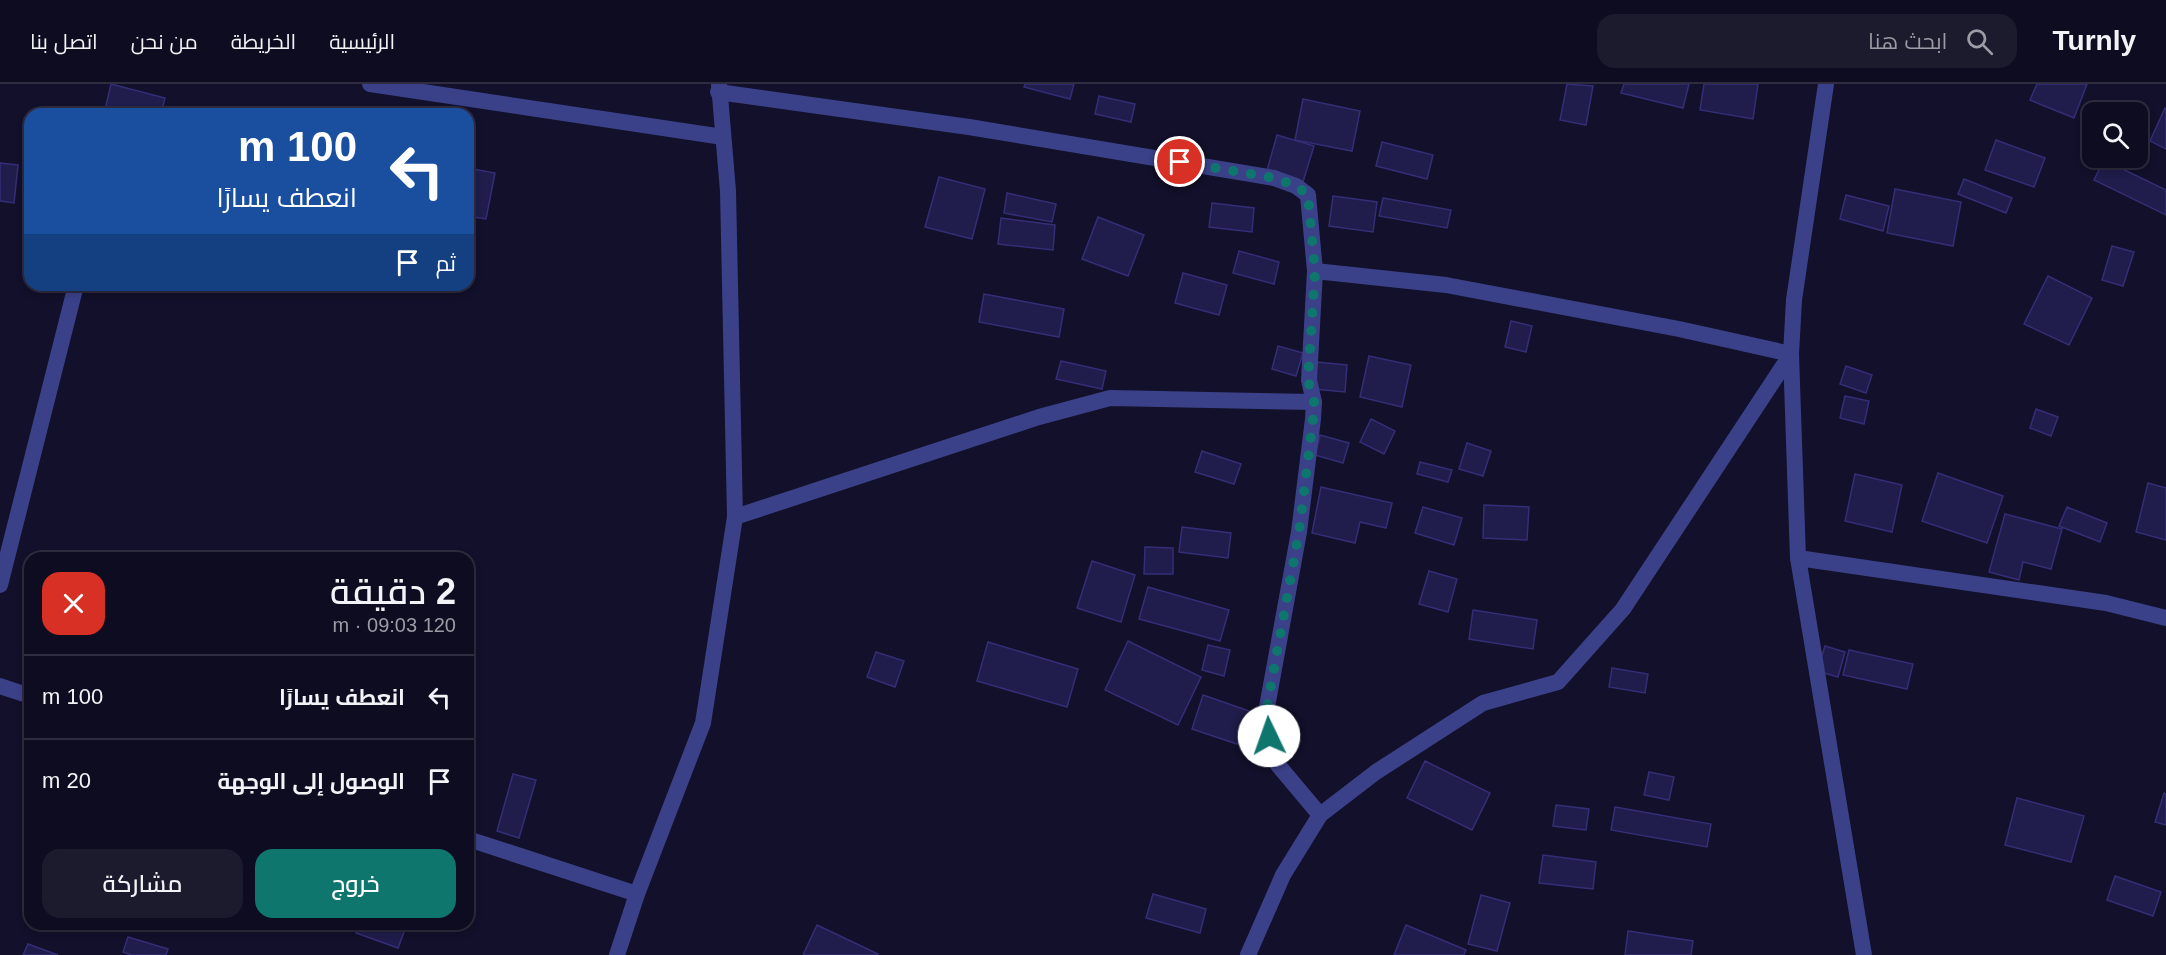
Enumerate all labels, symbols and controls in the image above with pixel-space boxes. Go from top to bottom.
search box [1597,14,2017,68]
icon: search [1963,25,1996,58]
text: Turnly [2053,25,2136,56]
text: ابحث هنا [1868,29,1948,54]
text: اتصل بنا [30,30,98,53]
text: من نحن [131,30,198,53]
text: الخريطة [231,30,296,53]
text: الرئيسية [329,30,395,53]
map controls [2082,102,2148,168]
button: search [2082,102,2148,168]
text: 100 m [238,123,357,170]
icon: left [378,132,456,210]
pin [1154,136,1205,187]
icon: arrive [1163,145,1196,178]
text: انعطف يسارًا [216,183,357,213]
icon: arrive [391,246,424,279]
text: ثم [436,251,456,276]
text: 2 دقيقة [330,571,456,612]
button: close [42,572,105,635]
text: 120 m · 09:03 [333,614,456,636]
icon: left [423,681,456,714]
text: 100 m [42,684,103,709]
text: انعطف يسارًا [279,685,405,710]
position arrow [1237,704,1301,768]
icon: arrive [423,765,456,798]
text: 20 m [42,768,91,793]
text: الوصول إلى الوجهة [218,769,405,794]
button: مشاركة [42,849,243,918]
button: خروج [255,849,456,918]

